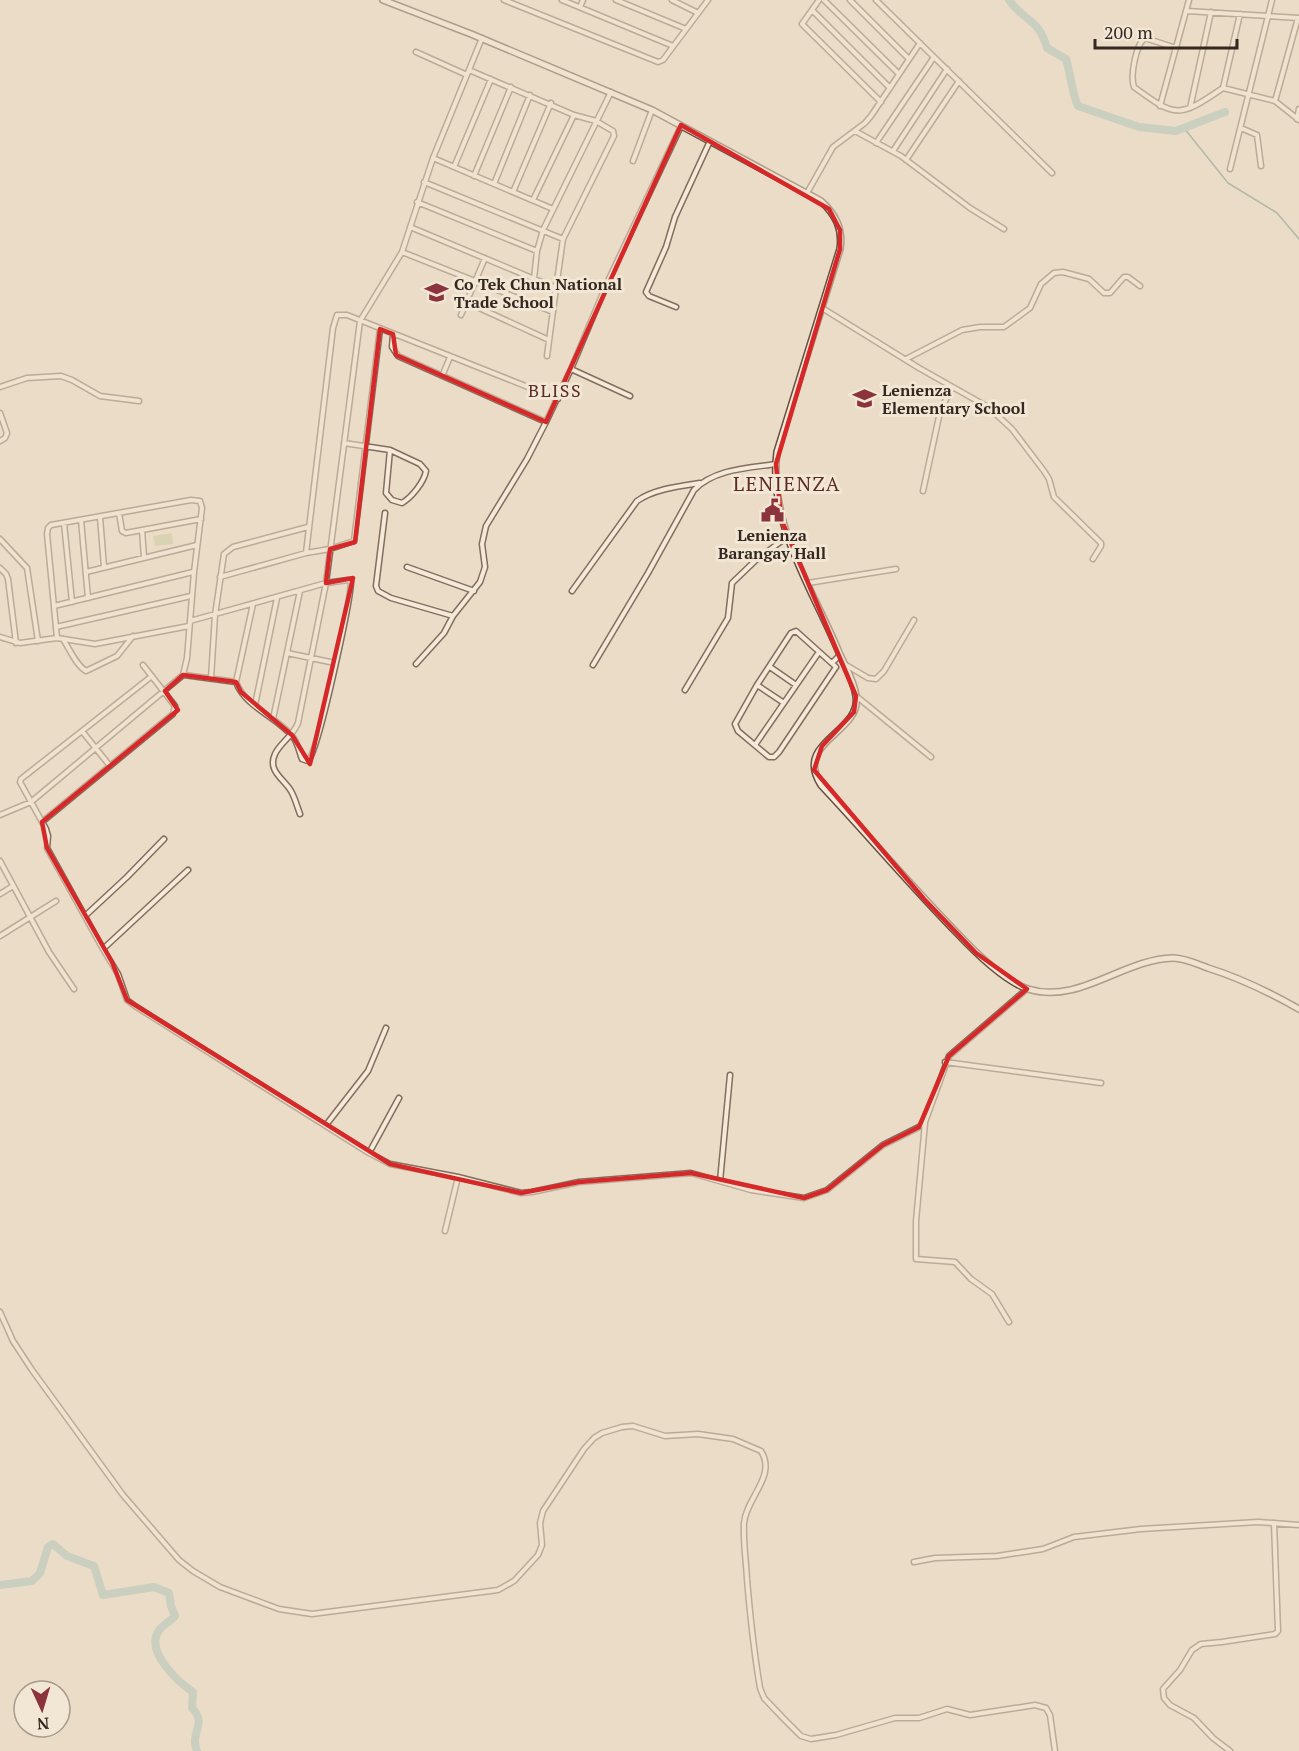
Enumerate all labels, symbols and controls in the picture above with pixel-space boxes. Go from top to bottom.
scale bar [1095,12,1238,50]
text: 200 m [1104,20,1153,44]
place label: Co Tek Chun National Trade School [454,273,622,313]
school or university icon: Co Tek Chun National Trade School [423,280,449,306]
district label: BLISS [528,378,582,402]
place label: Lenienza Elementary School [882,379,1026,419]
school or university icon: Lenienza Elementary School [851,386,877,412]
district label: LENIENZA [733,470,841,497]
public building icon: Lenienza Barangay Hall [759,497,785,523]
place label: Lenienza Barangay Hall [718,524,826,564]
north arrow [12,1679,72,1739]
text: N [36,1713,50,1735]

